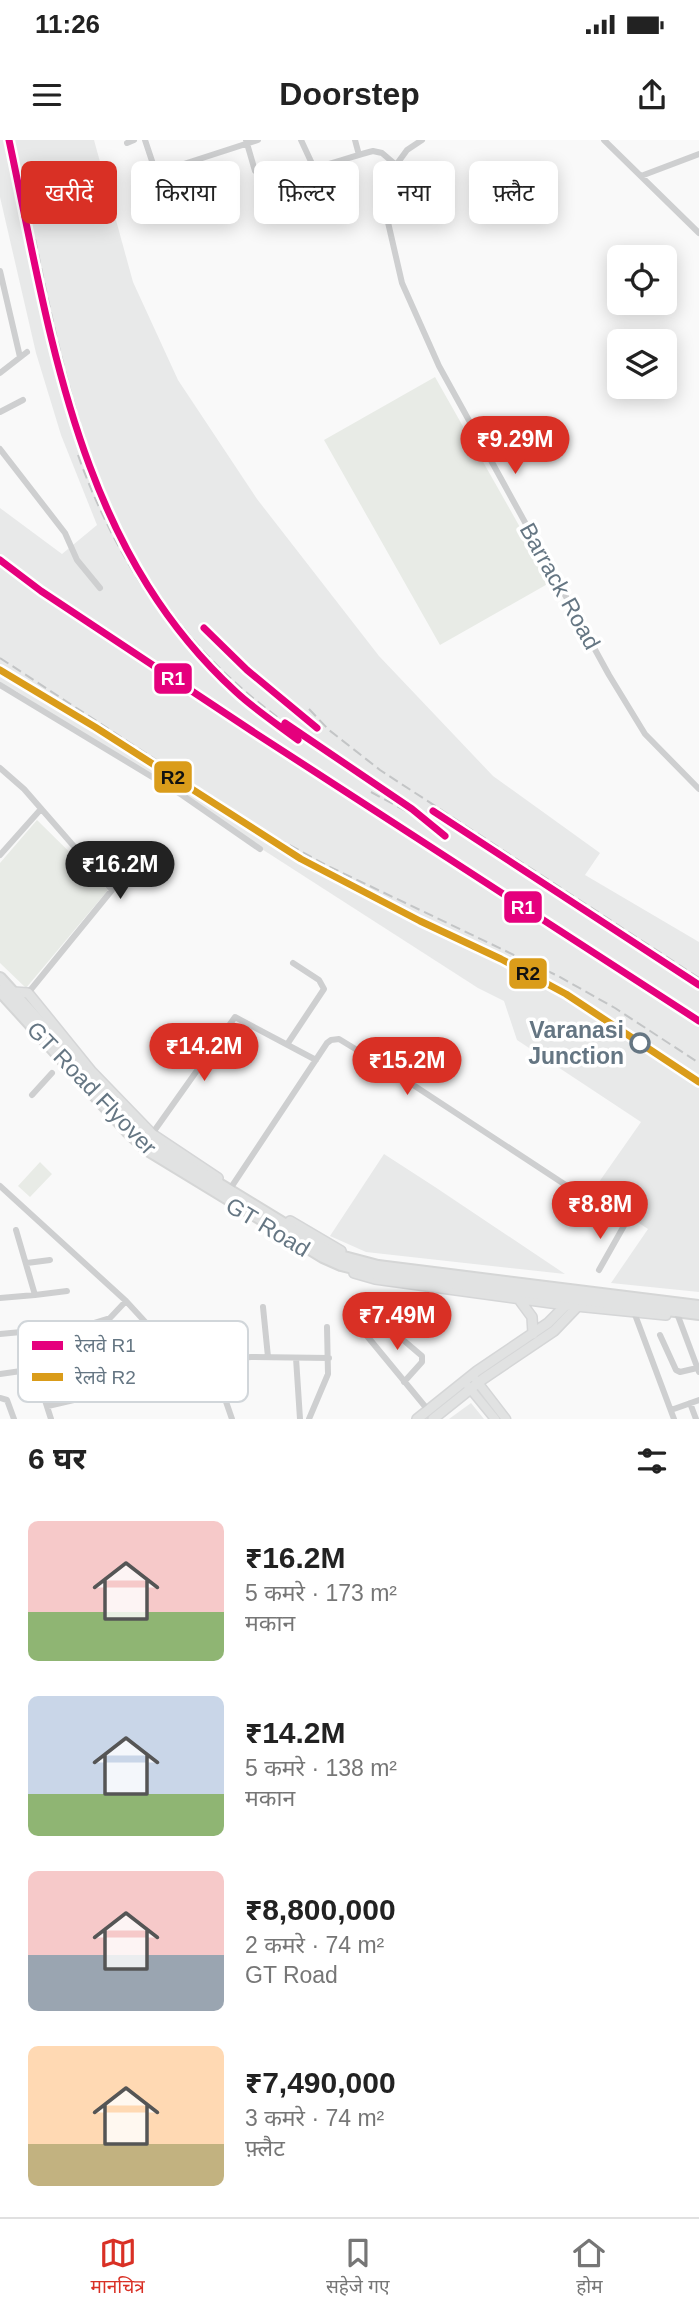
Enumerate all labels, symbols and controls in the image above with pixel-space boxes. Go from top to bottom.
text: 11:26 [35,9,100,39]
icon: menu [28,76,66,114]
text: Doorstep [279,76,420,112]
icon: share [633,76,671,114]
chip: खरीदें [21,161,117,224]
chip: किराया [131,161,240,224]
chip: फ़िल्टर [254,161,359,224]
chip: नया [373,161,455,224]
chip: फ़्लैट [469,161,558,224]
map controls [607,245,677,399]
button: locate [607,245,677,315]
button: layers [607,329,677,399]
pin: ₹9.29M [458,416,572,476]
text: ₹9.29M [476,426,554,452]
street label: Barrack Road [515,518,605,654]
line badge: R1 [153,662,193,695]
text: R1 [161,668,186,689]
line badge: R2 [153,760,193,794]
text: R2 [161,767,185,788]
pin: ₹16.2M [63,842,177,901]
text: ₹16.2M [81,851,159,877]
line badge: R1 [503,890,543,924]
text: R1 [511,897,536,918]
line badge: R2 [508,957,548,990]
text: R2 [516,963,540,984]
street label: GT Road Flyover [22,1016,162,1160]
place label: Varanasi Junction [528,1017,624,1069]
pin: ₹14.2M [147,1024,261,1083]
text: ₹14.2M [165,1033,243,1059]
marker: Varanasi Junction [630,1033,650,1053]
pin: ₹15.2M [350,1038,464,1097]
text: ₹15.2M [368,1047,446,1073]
pin: ₹8.8M [551,1182,649,1241]
text: ₹8.8M [568,1191,632,1217]
street label: GT Road [221,1192,315,1262]
pin: ₹7.49M [340,1292,454,1352]
text: ₹7.49M [358,1302,436,1328]
legend [18,1321,248,1402]
text: रेलवे R1 [75,1334,136,1356]
text: रेलवे R2 [75,1366,136,1388]
text: 6 घर [28,1442,86,1475]
icon: filters [633,1442,671,1480]
text: ₹16.2M [245,1541,346,1574]
icon: home [84,1549,168,1633]
text: 5 कमरे · 173 m² [245,1580,397,1606]
text: मकान [245,1610,295,1636]
text: ₹14.2M [245,1716,346,1749]
icon: home [84,1724,168,1808]
text: 5 कमरे · 138 m² [245,1755,397,1781]
text: मकान [245,1785,295,1811]
text: ₹8,800,000 [245,1893,396,1926]
icon: home [84,1899,168,1983]
text: 2 कमरे · 74 m² [245,1932,384,1958]
text: GT Road [245,1962,338,1988]
text: ₹7,490,000 [245,2066,396,2099]
icon: home [84,2074,168,2158]
text: 3 कमरे · 74 m² [245,2105,384,2131]
text: फ़्लैट [245,2135,285,2161]
tab: मानचित्र [91,2234,145,2301]
tab: सहेजे गए [326,2234,389,2301]
tab: होम [570,2234,608,2301]

